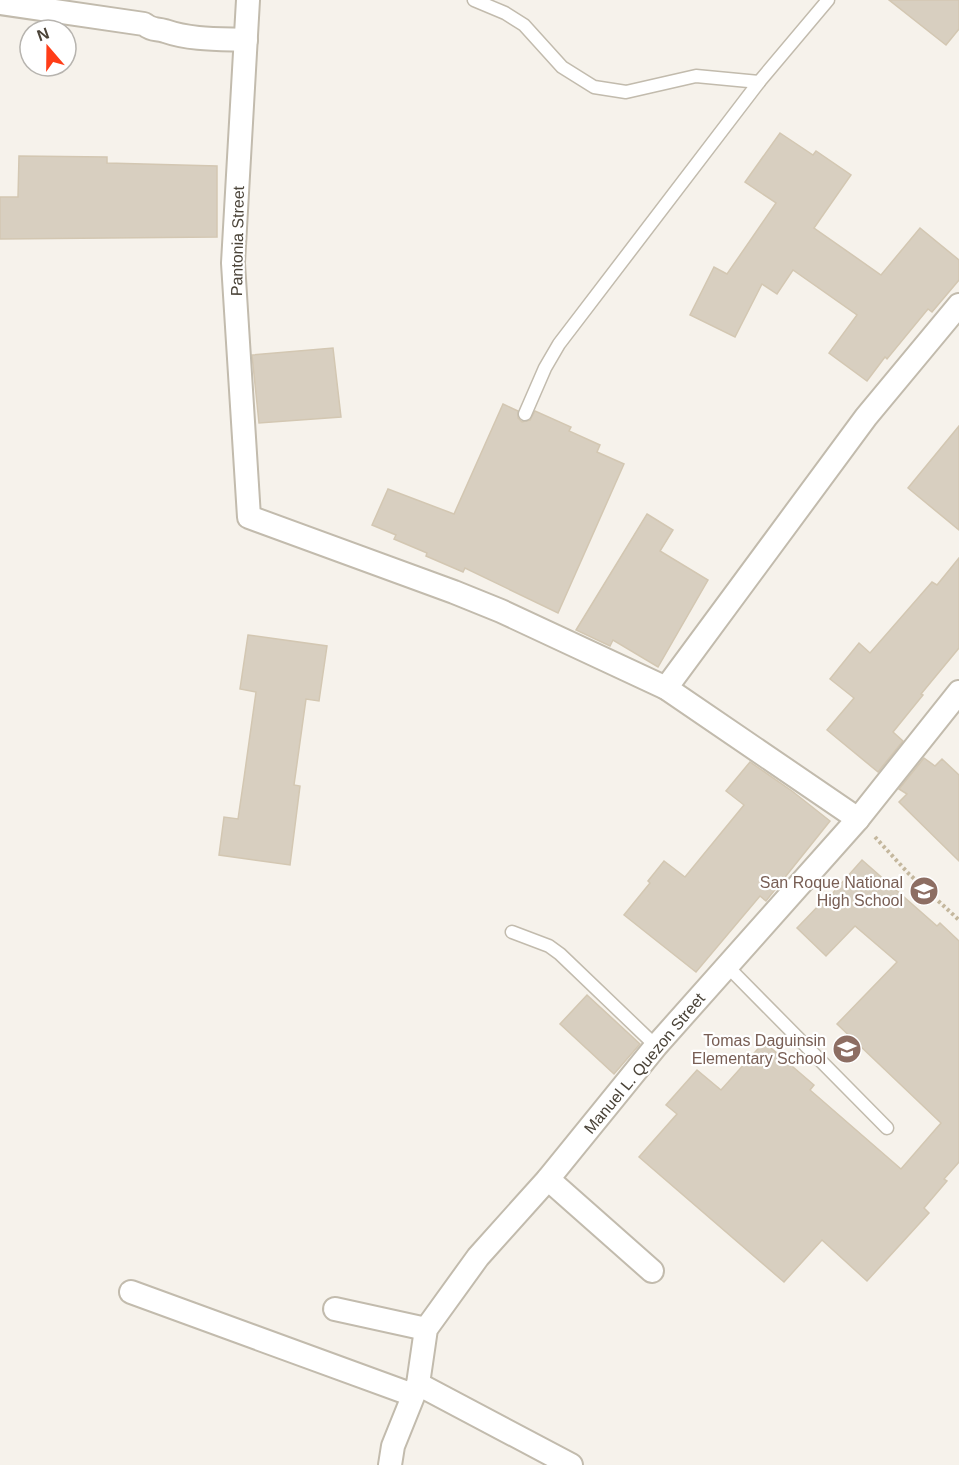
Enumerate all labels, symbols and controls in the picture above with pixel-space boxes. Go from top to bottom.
north arrow [18,18,78,78]
text: N [35,24,51,44]
street label: Pantonia Street [228,185,247,296]
place label: San Roque National High School [760,874,903,909]
school or university icon: San Roque National High School [908,875,940,907]
street label: Manuel L. Quezon Street [581,989,708,1137]
place label: Tomas Daguinsin Elementary School [692,1032,826,1067]
school or university icon: Tomas Daguinsin Elementary School [831,1033,863,1065]

